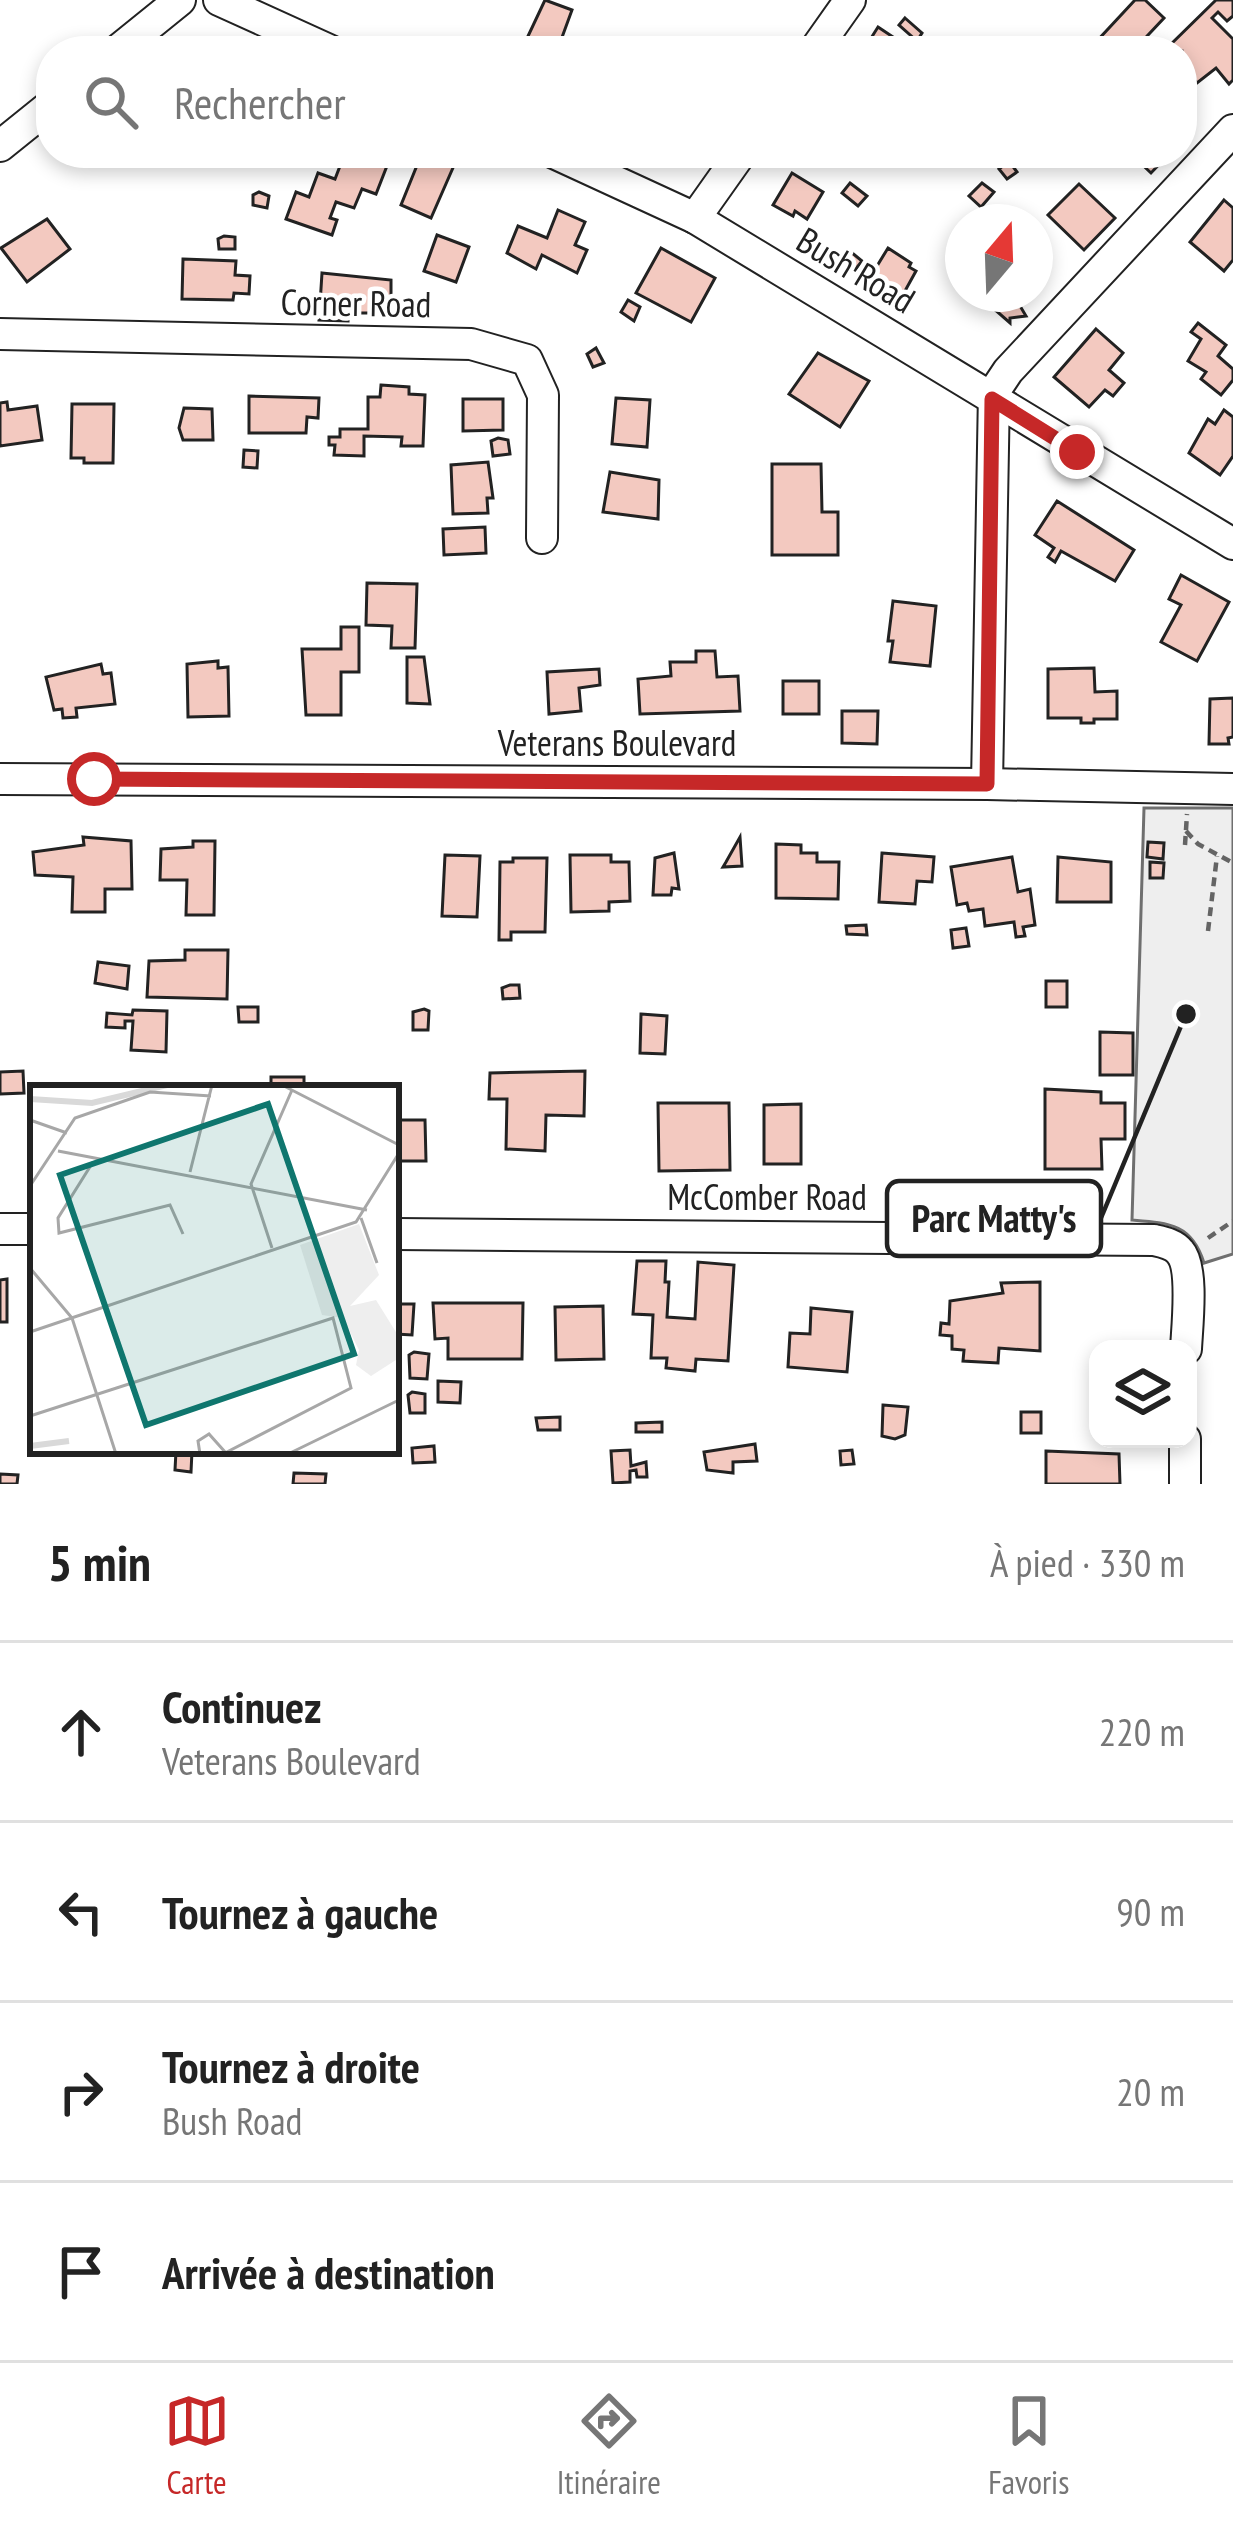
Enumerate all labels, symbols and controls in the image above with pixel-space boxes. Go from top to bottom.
search box [36,36,1197,168]
icon: search [78,69,144,135]
text: Rechercher [174,73,346,131]
north arrow [945,204,1053,312]
street label: Bush Road [789,216,924,323]
street label: Corner Road [280,278,432,327]
route end [1050,425,1104,479]
street label: Veterans Boulevard [497,719,736,766]
route start [67,752,121,806]
inset map [30,1085,399,1454]
street label: McComber Road [667,1173,867,1220]
callout: Parc Matty's [887,1181,1101,1256]
text: Parc Matty's [911,1192,1077,1243]
map controls [1089,1340,1197,1448]
button: layers [1089,1340,1197,1448]
text: 5 min [48,1529,151,1595]
text: À pied · 330 m [990,1537,1185,1588]
text: Continuez [162,1677,321,1735]
icon: ahead [48,1699,114,1765]
text: 220 m [1099,1706,1185,1757]
text: Veterans Boulevard [162,1735,421,1786]
icon: left [48,1879,114,1945]
text: Tournez à gauche [162,1883,438,1941]
text: 90 m [1116,1886,1185,1937]
text: Tournez à droite [162,2037,420,2095]
icon: right [48,2059,114,2125]
text: 20 m [1116,2066,1185,2117]
text: Bush Road [162,2095,302,2146]
icon: arrive [48,2239,114,2305]
text: Arrivée à destination [162,2243,495,2301]
tab: Carte [164,2388,230,2503]
tab: Itinéraire [557,2388,661,2503]
tab: Favoris [988,2388,1069,2503]

